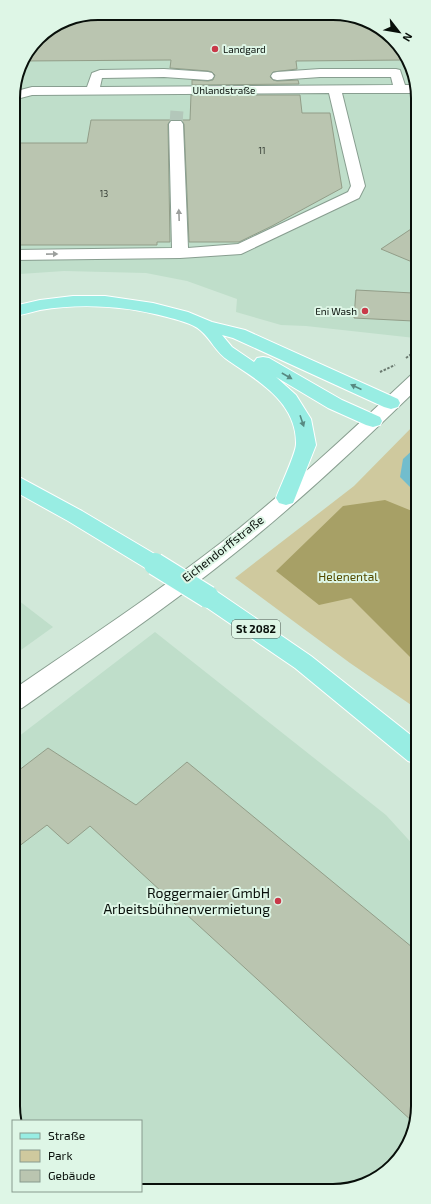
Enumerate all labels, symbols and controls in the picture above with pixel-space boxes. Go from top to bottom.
north arrow [379,12,419,52]
text: N [400,31,416,44]
place label: Landgard [223,43,266,55]
marker: Landgard [210,44,220,54]
street label: Uhlandstraße [193,84,255,96]
house number: 11 [258,145,266,156]
house number: 13 [100,188,108,199]
one-way arrow [175,208,182,221]
one-way arrow [46,251,58,258]
place label: Eni Wash [315,305,357,317]
marker: Eni Wash [360,306,370,316]
one-way arrow [281,373,293,380]
one-way arrow [350,384,362,390]
one-way arrow [299,415,305,427]
street label: Eichendorffstraße [179,512,266,584]
park label: Helenental [318,569,378,583]
road number: St 2082 [232,620,280,638]
place label: Roggermaier GmbH Arbeitsbühnenvermietung [103,884,270,917]
marker: Roggermaier GmbH Arbeitsbühnenvermietung [273,896,283,906]
legend [12,1120,142,1192]
text: Straße [48,1128,85,1142]
text: Park [48,1148,73,1162]
text: Gebäude [48,1168,96,1182]

